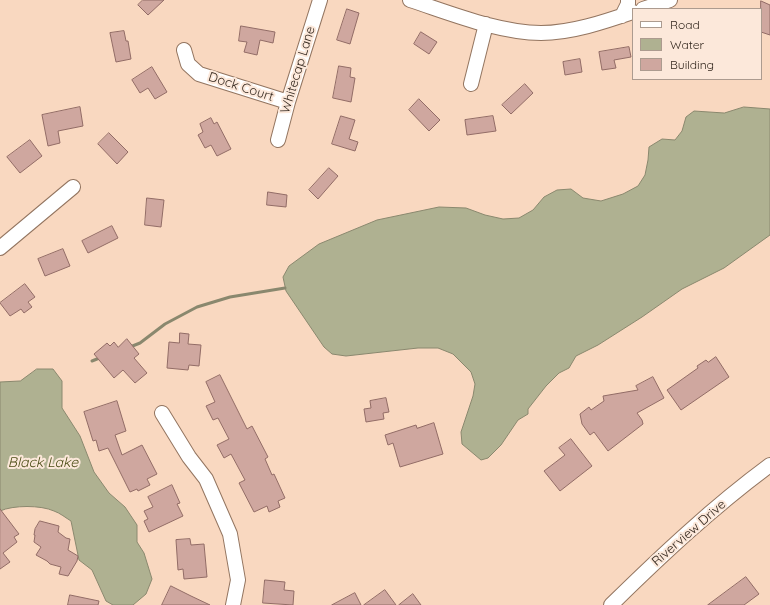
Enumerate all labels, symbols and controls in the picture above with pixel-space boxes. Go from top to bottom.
legend [632,8,762,80]
text: Road [670,17,700,32]
street label: Whitecap Lane [277,25,319,115]
text: Water [670,37,704,52]
text: Building [670,57,714,72]
street label: Dock Court [206,69,276,105]
water label: Black Lake [8,455,78,471]
street label: Riverview Drive [649,497,729,569]

